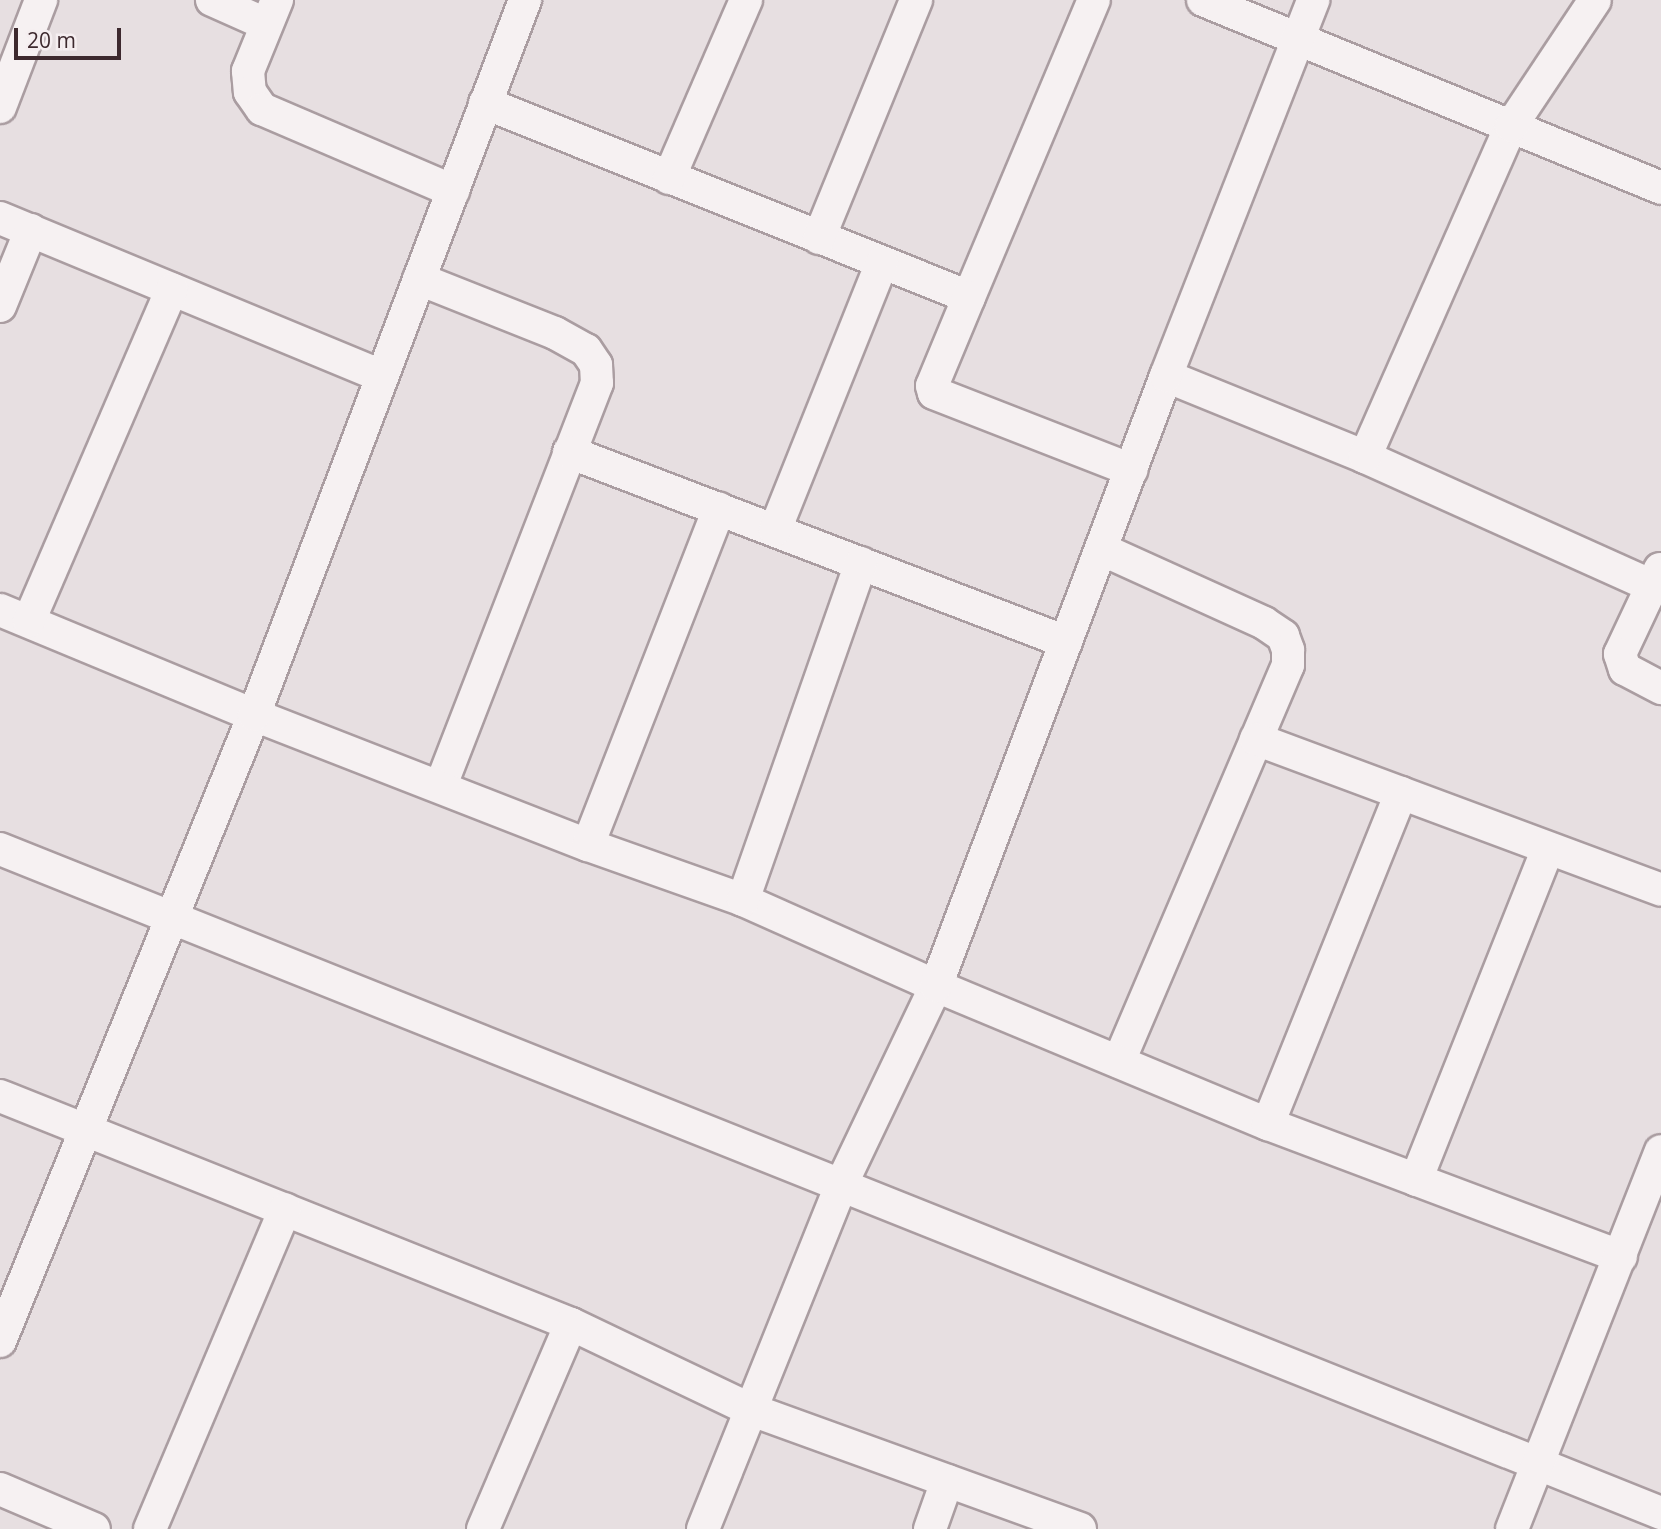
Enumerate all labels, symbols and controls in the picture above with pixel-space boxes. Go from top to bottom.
scale bar [18,14,124,58]
text: 20 m [27,26,76,54]

